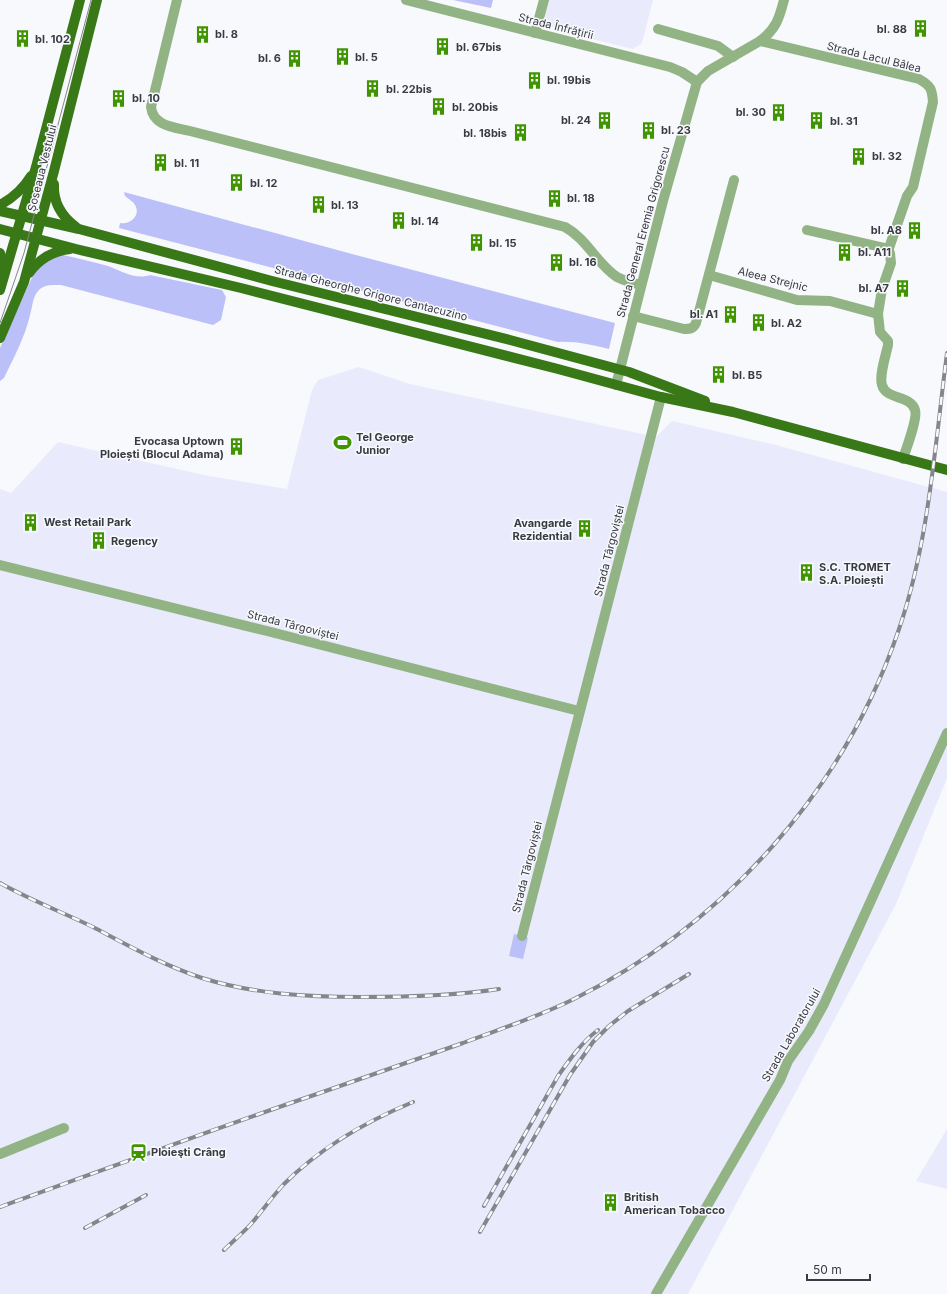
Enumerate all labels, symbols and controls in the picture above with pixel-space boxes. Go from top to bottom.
street label: Strada Înfrățirii [517,10,595,42]
building icon: bl. 88 [910,19,930,39]
place label: bl. 88 [877,22,907,36]
building icon: bl. 8 [192,24,212,44]
place label: bl. 8 [215,27,238,41]
building icon: bl. 102 [12,29,32,49]
place label: bl. 102 [35,32,70,46]
building icon: bl. 67bis [433,37,453,57]
street label: Strada Lacul Bâlea [825,39,923,75]
place label: bl. 67bis [456,40,501,54]
building icon: bl. 5 [332,47,352,67]
building icon: bl. 6 [284,48,304,68]
place label: bl. 5 [355,50,378,64]
place label: bl. 6 [258,51,281,65]
building icon: bl. 19bis [524,70,544,90]
place label: bl. 19bis [547,73,591,87]
building icon: bl. 22bis [363,79,383,99]
place label: bl. 22bis [386,82,432,96]
building icon: bl. 10 [109,88,129,108]
place label: bl. 10 [132,91,160,105]
building icon: bl. 20bis [429,97,449,117]
place label: bl. 20bis [452,100,498,114]
building icon: bl. 30 [769,102,789,122]
place label: bl. 30 [736,105,766,119]
building icon: bl. 24 [594,110,614,130]
building icon: bl. 31 [807,111,827,131]
place label: bl. 24 [561,113,591,127]
place label: bl. 31 [830,114,858,128]
building icon: bl. 23 [638,120,658,140]
street label: Șoseaua Vestului [24,123,60,213]
building icon: bl. 18bis [510,123,530,143]
place label: bl. 23 [661,123,691,137]
place label: bl. 18bis [463,126,507,140]
street label: Strada General Eremia Grigorescu [613,145,673,319]
building icon: bl. 32 [849,146,869,166]
place label: bl. 32 [872,149,902,163]
building icon: bl. 11 [151,153,171,173]
place label: bl. 11 [174,156,200,170]
building icon: bl. 12 [227,173,247,193]
place label: bl. 12 [250,176,278,190]
building icon: bl. 18 [544,188,564,208]
place label: bl. 18 [567,191,595,205]
building icon: bl. 13 [308,195,328,215]
place label: bl. 13 [331,198,359,212]
building icon: bl. 14 [388,211,408,231]
place label: bl. 14 [411,214,439,228]
building icon: bl. A8 [905,220,925,240]
place label: bl. A8 [871,223,902,237]
building icon: bl. 15 [466,233,486,253]
place label: bl. 15 [489,236,517,250]
building icon: bl. A11 [835,242,855,262]
place label: bl. A11 [858,245,891,259]
building icon: bl. 16 [546,252,566,272]
place label: bl. 16 [569,255,597,269]
street label: Strada Gheorghe Grigore Cantacuzino [273,262,469,324]
street label: Aleea Strejnic [737,264,809,294]
building icon: bl. A7 [892,278,912,298]
place label: bl. A7 [859,281,889,295]
building icon: bl. A1 [721,304,741,324]
place label: bl. A1 [690,307,718,321]
building icon: bl. A2 [748,313,768,333]
place label: bl. A2 [771,316,802,330]
building icon: bl. B5 [709,365,729,385]
place label: bl. B5 [732,368,762,382]
place label: Tel George Junior [356,430,414,457]
sports icon: Tel George Junior [333,433,353,453]
place label: Evocasa Uptown Ploiești (Blocul Adama) [100,434,224,461]
building icon: Evocasa Uptown Ploiești (Blocul Adama) [227,437,247,457]
street label: Strada Târgoviștei [591,504,627,598]
building icon: West Retail Park [21,512,41,532]
place label: West Retail Park [44,515,132,529]
place label: Avangarde Rezidential [513,516,572,543]
building icon: Avangarde Rezidential [575,519,595,539]
building icon: Regency [88,531,108,551]
place label: Regency [111,534,158,548]
place label: S.C. TROMET S.A. Ploiești [819,560,891,587]
building icon: S.C. TROMET S.A. Ploiești [796,563,816,583]
street label: Strada Târgoviștei [246,607,340,643]
street label: Strada Târgoviștei [509,820,545,914]
street label: Strada Laboratorului [759,986,823,1084]
station icon: Ploieşti Crâng [128,1142,148,1162]
place label: Ploieşti Crâng [151,1145,226,1159]
place label: British American Tobacco [624,1190,725,1217]
building icon: British American Tobacco [601,1193,621,1213]
scale bar [807,1256,870,1282]
text: 50 m [813,1262,842,1277]

